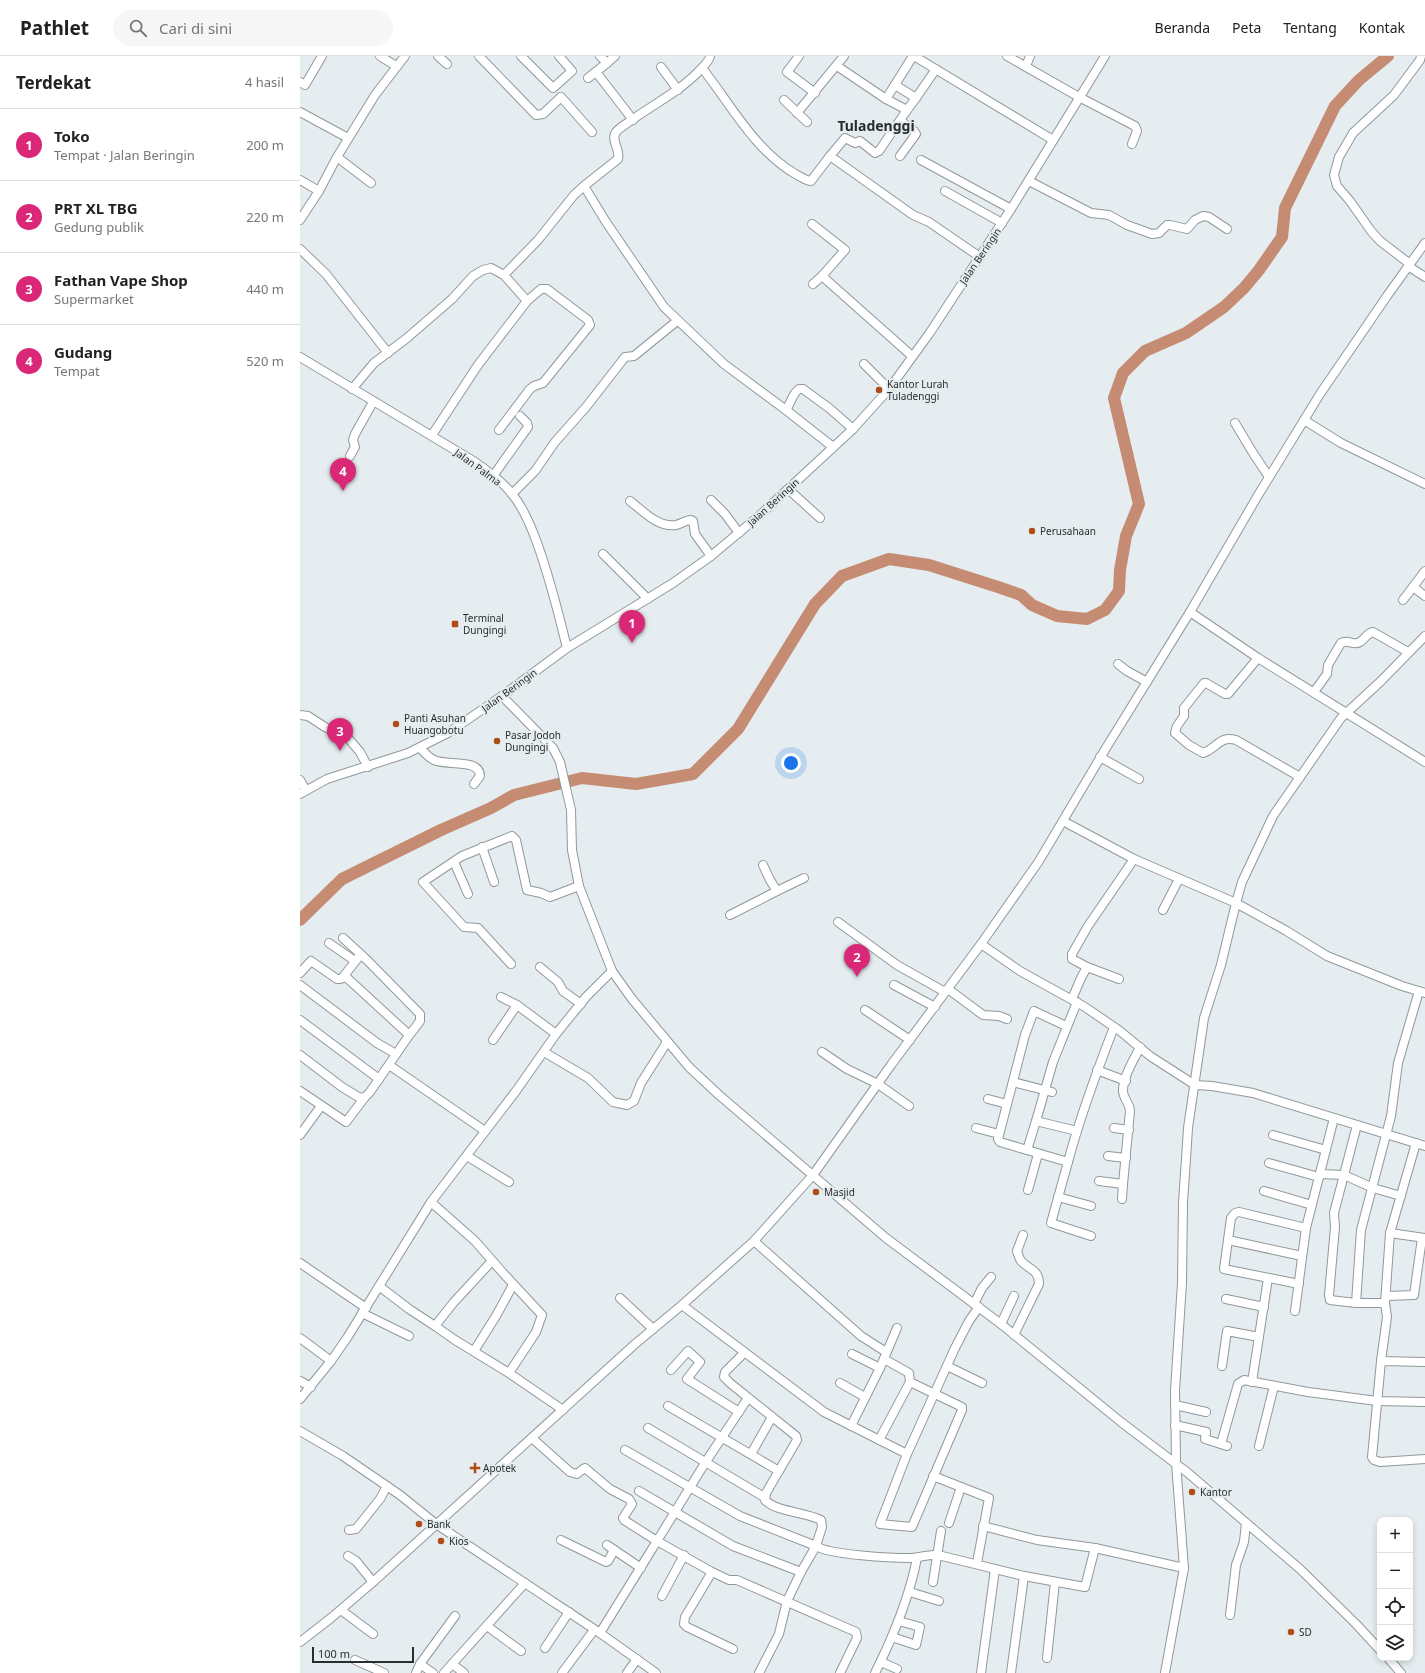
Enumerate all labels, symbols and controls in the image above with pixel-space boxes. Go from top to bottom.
search box [113,10,393,46]
text: Pathlet [20,15,89,41]
icon: search [127,17,149,39]
text: Cari di sini [159,18,232,38]
text: Beranda [1155,18,1210,37]
text: Peta [1232,18,1261,37]
text: Tentang [1283,18,1337,37]
text: Kontak [1359,18,1405,37]
text: Terdekat [16,71,91,94]
text: 4 hasil [245,73,284,91]
district label: Tuladenggi [837,116,915,135]
text: Toko [54,126,90,146]
text: 1 [25,136,33,154]
text: 200 m [246,136,284,154]
text: Tempat · Jalan Beringin [54,146,195,164]
text: PRT XL TBG [54,198,138,218]
text: 2 [25,208,33,226]
text: 220 m [246,208,284,226]
text: Gedung publik [54,218,144,236]
street label: Jalan Beringin [955,225,1004,288]
text: Fathan Vape Shop [54,270,188,290]
text: 3 [25,280,33,298]
text: 440 m [246,280,284,298]
text: Supermarket [54,290,134,308]
text: Gudang [54,342,112,362]
text: 4 [25,352,33,370]
text: 520 m [246,352,284,370]
text: Tempat [54,362,100,380]
place label: Kantor Lurah Tuladenggi [887,377,949,403]
marker: Kantor Lurah Tuladenggi [874,385,884,395]
street label: Jalan Palma [451,445,504,489]
pin: 4 [330,458,356,491]
street label: Jalan Beringin [743,475,802,530]
place label: Perusahaan [1040,524,1096,538]
marker: Perusahaan [1027,526,1037,536]
pin: 1 [619,610,645,643]
place label: Terminal Dungingi [463,611,506,637]
marker: Terminal Dungingi [450,619,460,629]
street label: Jalan Beringin [478,665,540,715]
place label: Panti Asuhan Huangobotu [404,711,466,737]
pin: 3 [327,718,353,751]
marker: Panti Asuhan Huangobotu [391,719,401,729]
place label: Pasar Jodoh Dungingi [505,728,561,754]
marker: Pasar Jodoh Dungingi [492,736,502,746]
your location [781,753,801,773]
pin: 2 [844,944,870,977]
place label: Masjid [824,1185,855,1199]
marker: Masjid [811,1187,821,1197]
place label: Apotek [483,1461,517,1475]
marker: Apotek [470,1463,480,1473]
place label: Kantor [1200,1485,1232,1499]
marker: Kantor [1187,1487,1197,1497]
place label: Bank [427,1517,451,1531]
map controls [1377,1517,1413,1661]
button: + [1377,1517,1413,1553]
marker: Bank [414,1519,424,1529]
place label: Kios [449,1534,469,1548]
marker: Kios [436,1536,446,1546]
button: − [1377,1553,1413,1589]
button: locate [1377,1589,1413,1625]
place label: SD [1299,1625,1312,1639]
button: layers [1377,1625,1413,1661]
marker: SD [1286,1627,1296,1637]
scale bar [312,1645,414,1664]
text: 100 m [318,1646,350,1661]

